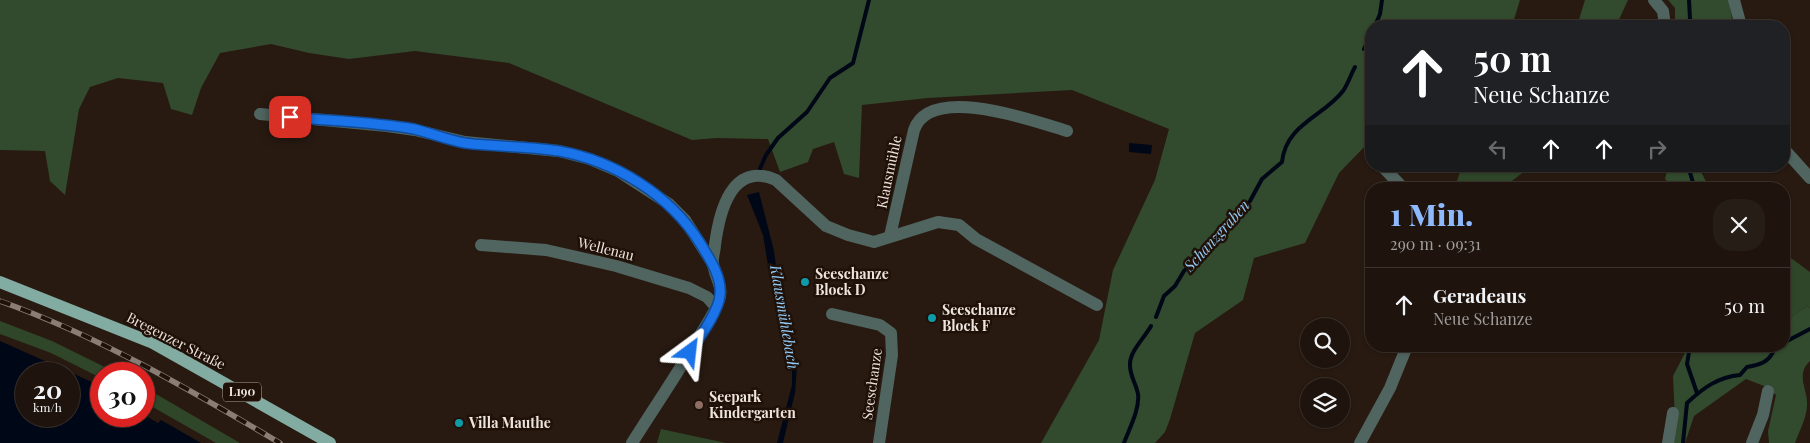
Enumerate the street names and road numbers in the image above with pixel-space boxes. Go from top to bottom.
street label: Klausmühle [871,134,906,210]
street label: Wellenau [575,232,636,265]
street label: Bregenzer Straße [124,307,229,374]
street label: Seeschanze [857,347,886,421]
road number: L190 [223,382,261,402]

